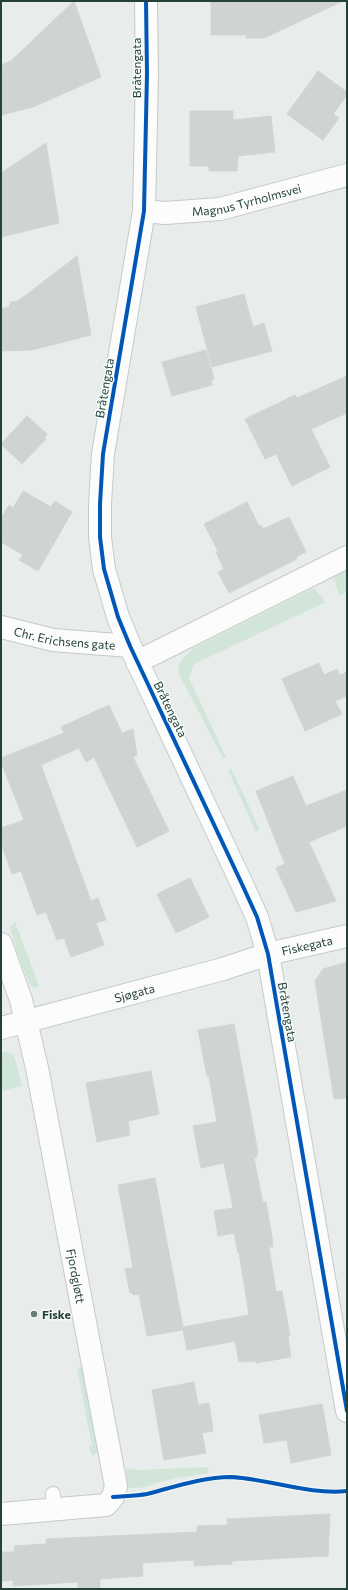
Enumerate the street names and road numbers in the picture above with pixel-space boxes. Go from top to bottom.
street label: Bråtengata [129,38,143,98]
street label: Magnus Tyrholmsvei [191,181,303,218]
street label: Bråtengata [92,357,116,419]
street label: Chr. Erichsens gate [13,624,116,652]
street label: Bråtengata [151,679,191,739]
street label: Fiskegata [280,933,334,958]
street label: Sjøgata [113,981,156,1005]
street label: Bråtengata [276,981,300,1043]
street label: Fjordgløtt [64,1248,88,1304]

